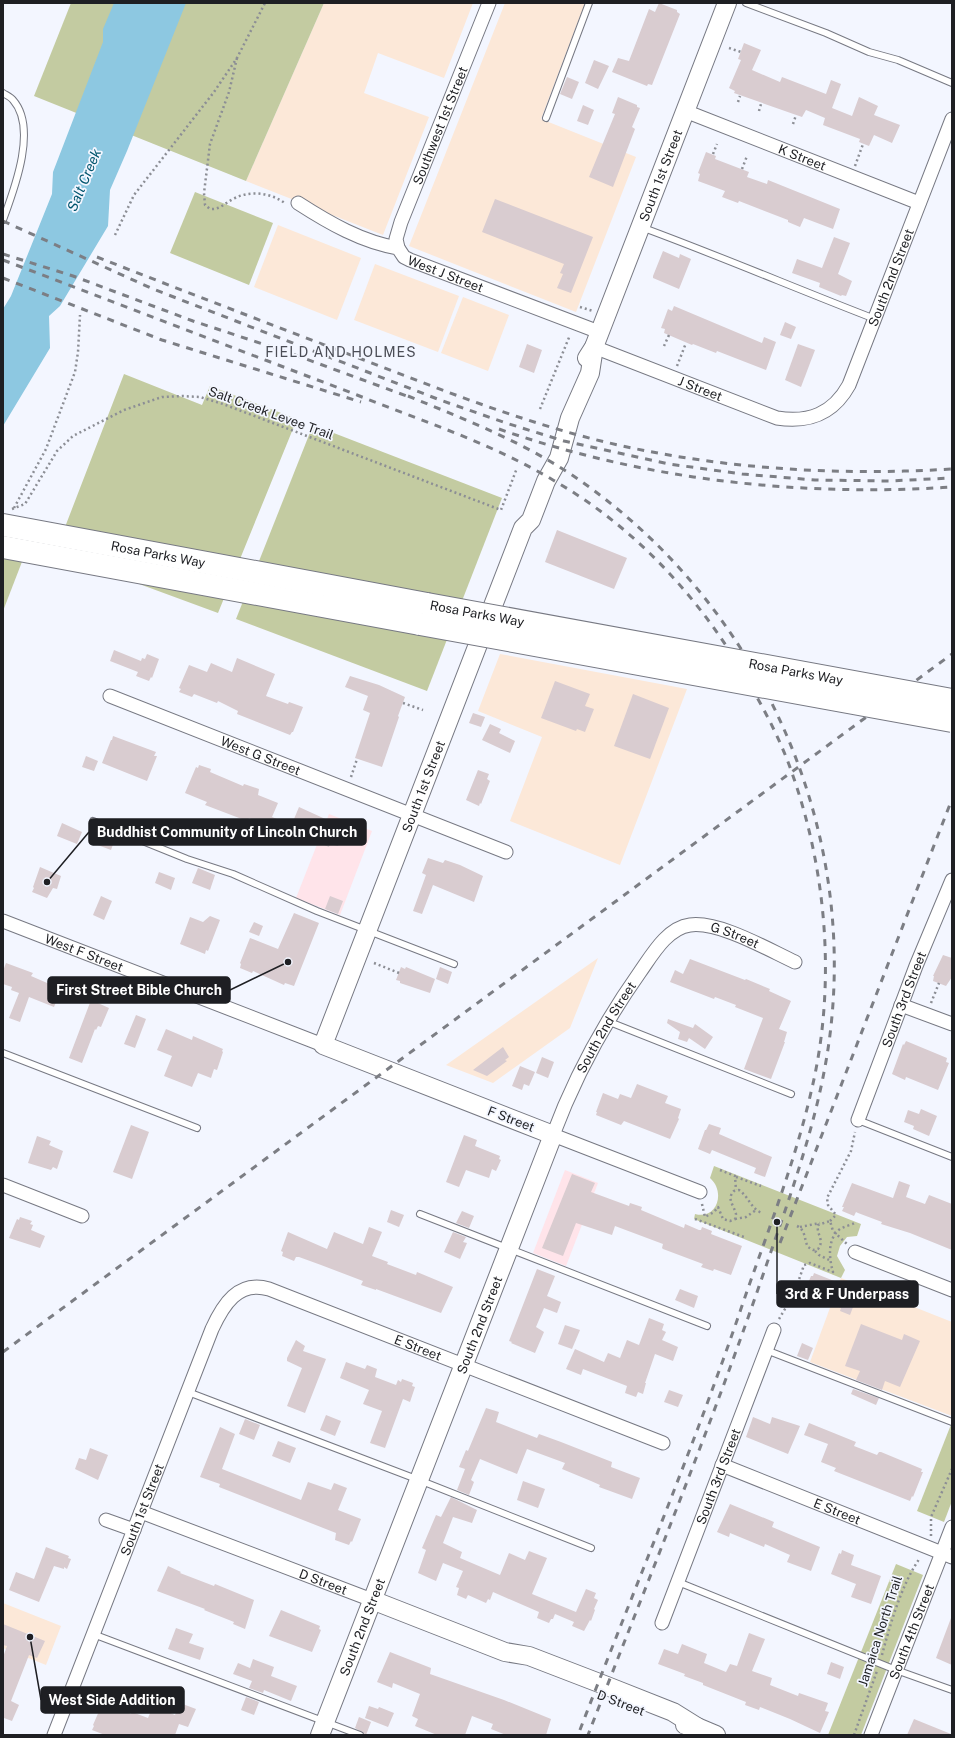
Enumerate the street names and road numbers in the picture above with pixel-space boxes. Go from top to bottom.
street label: Southwest 1st Street [409,64,470,187]
street label: South 1st Street [636,127,685,224]
street label: K Street [776,141,828,173]
street label: South 2nd Street [865,226,916,328]
street label: West J Street [405,252,486,295]
street label: J Street [676,373,725,404]
street label: Salt Creek Levee Trail [206,383,336,443]
street label: Rosa Parks Way [110,538,207,570]
street label: Rosa Parks Way [429,597,526,629]
street label: Rosa Parks Way [747,655,844,687]
street label: West G Street [219,733,303,778]
street label: South 1st Street [399,738,448,834]
street label: G Street [709,919,762,951]
street label: West F Street [43,930,125,974]
street label: South 3rd Street [879,949,929,1049]
street label: South 2nd Street [573,979,639,1075]
street label: F Street [486,1103,536,1135]
street label: South 2nd Street [454,1274,505,1376]
street label: E Street [392,1331,444,1363]
street label: South 3rd Street [693,1426,743,1526]
street label: South 1st Street [117,1461,166,1558]
street label: E Street [811,1495,863,1527]
street label: D Street [297,1565,349,1597]
street label: Jamaica North Trail [855,1574,905,1688]
street label: South 2nd Street [336,1576,388,1678]
street label: South 4th Street [886,1582,937,1681]
street label: D Street [595,1687,647,1719]

